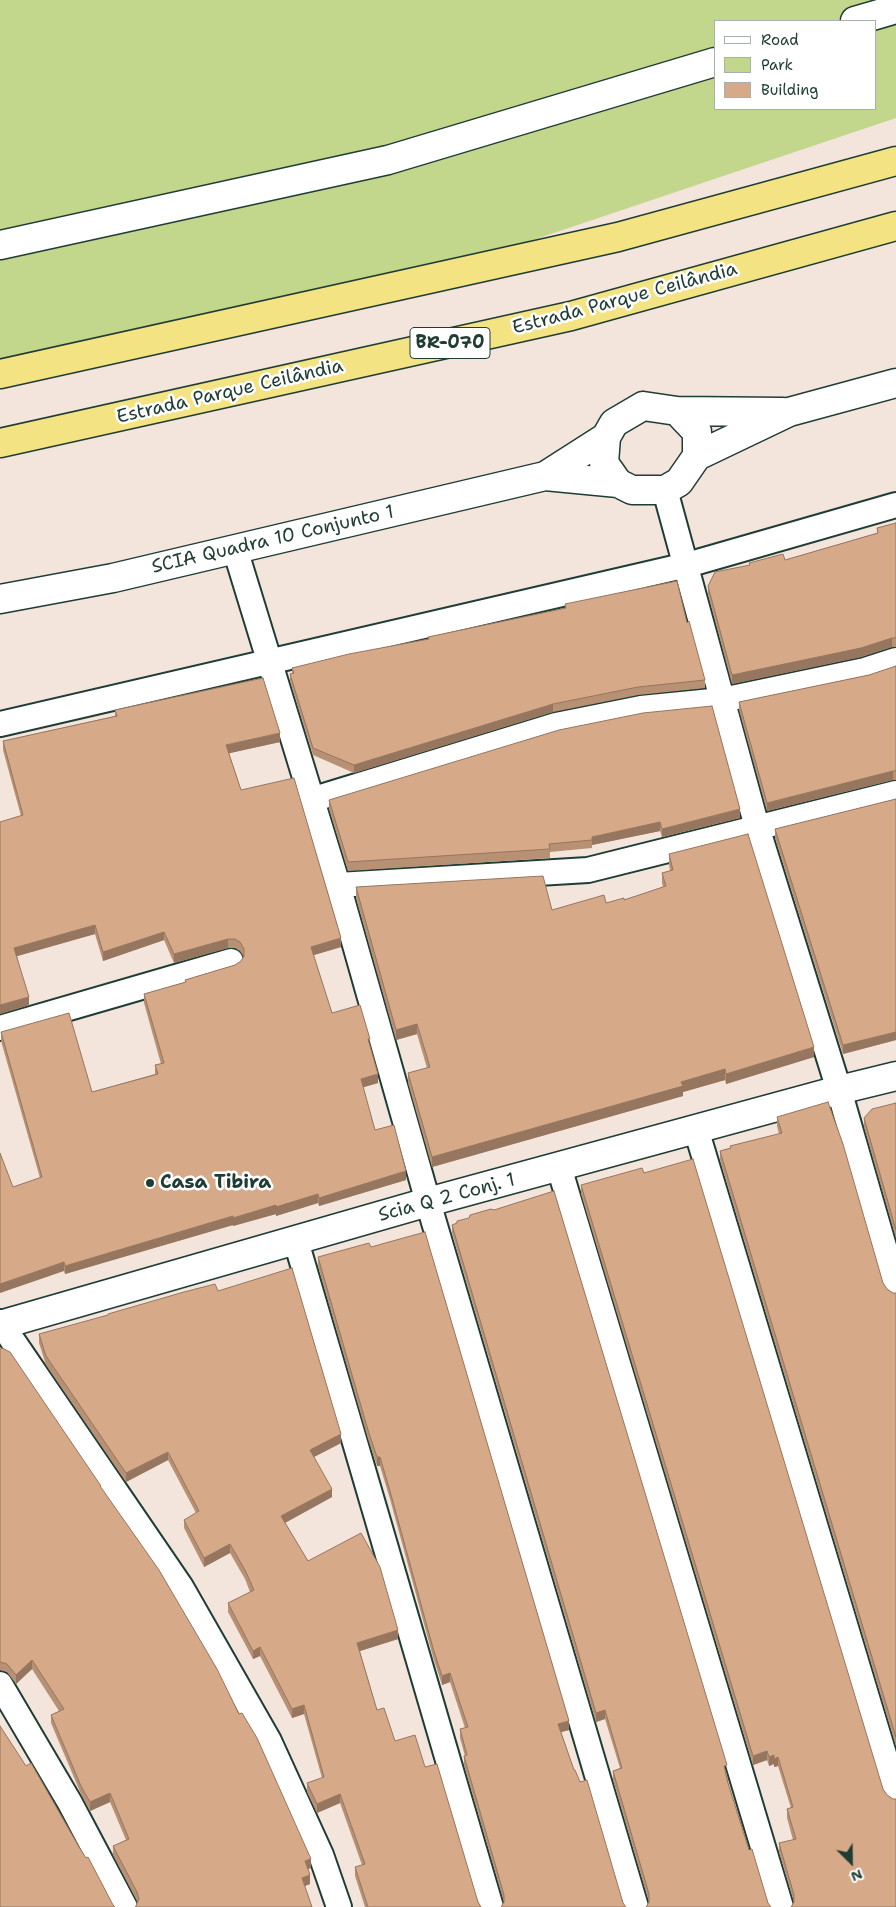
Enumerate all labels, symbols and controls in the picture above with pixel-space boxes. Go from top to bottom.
legend [714,20,876,110]
text: Road [761,30,799,50]
text: Park [761,55,793,75]
text: Building [761,80,818,100]
street label: Estrada Parque Ceilândia [510,258,740,340]
road number: BR-070 [410,328,490,358]
street label: Estrada Parque Ceilândia [114,355,346,429]
street label: SCIA Quadra 10 Conjunto 1 [149,501,397,579]
street label: Scia Q 2 Conj. 1 [376,1169,518,1227]
place label: Casa Tibira [160,1172,271,1194]
marker: Casa Tibira [144,1177,156,1189]
north arrow [826,1837,876,1887]
text: N [848,1865,865,1886]

